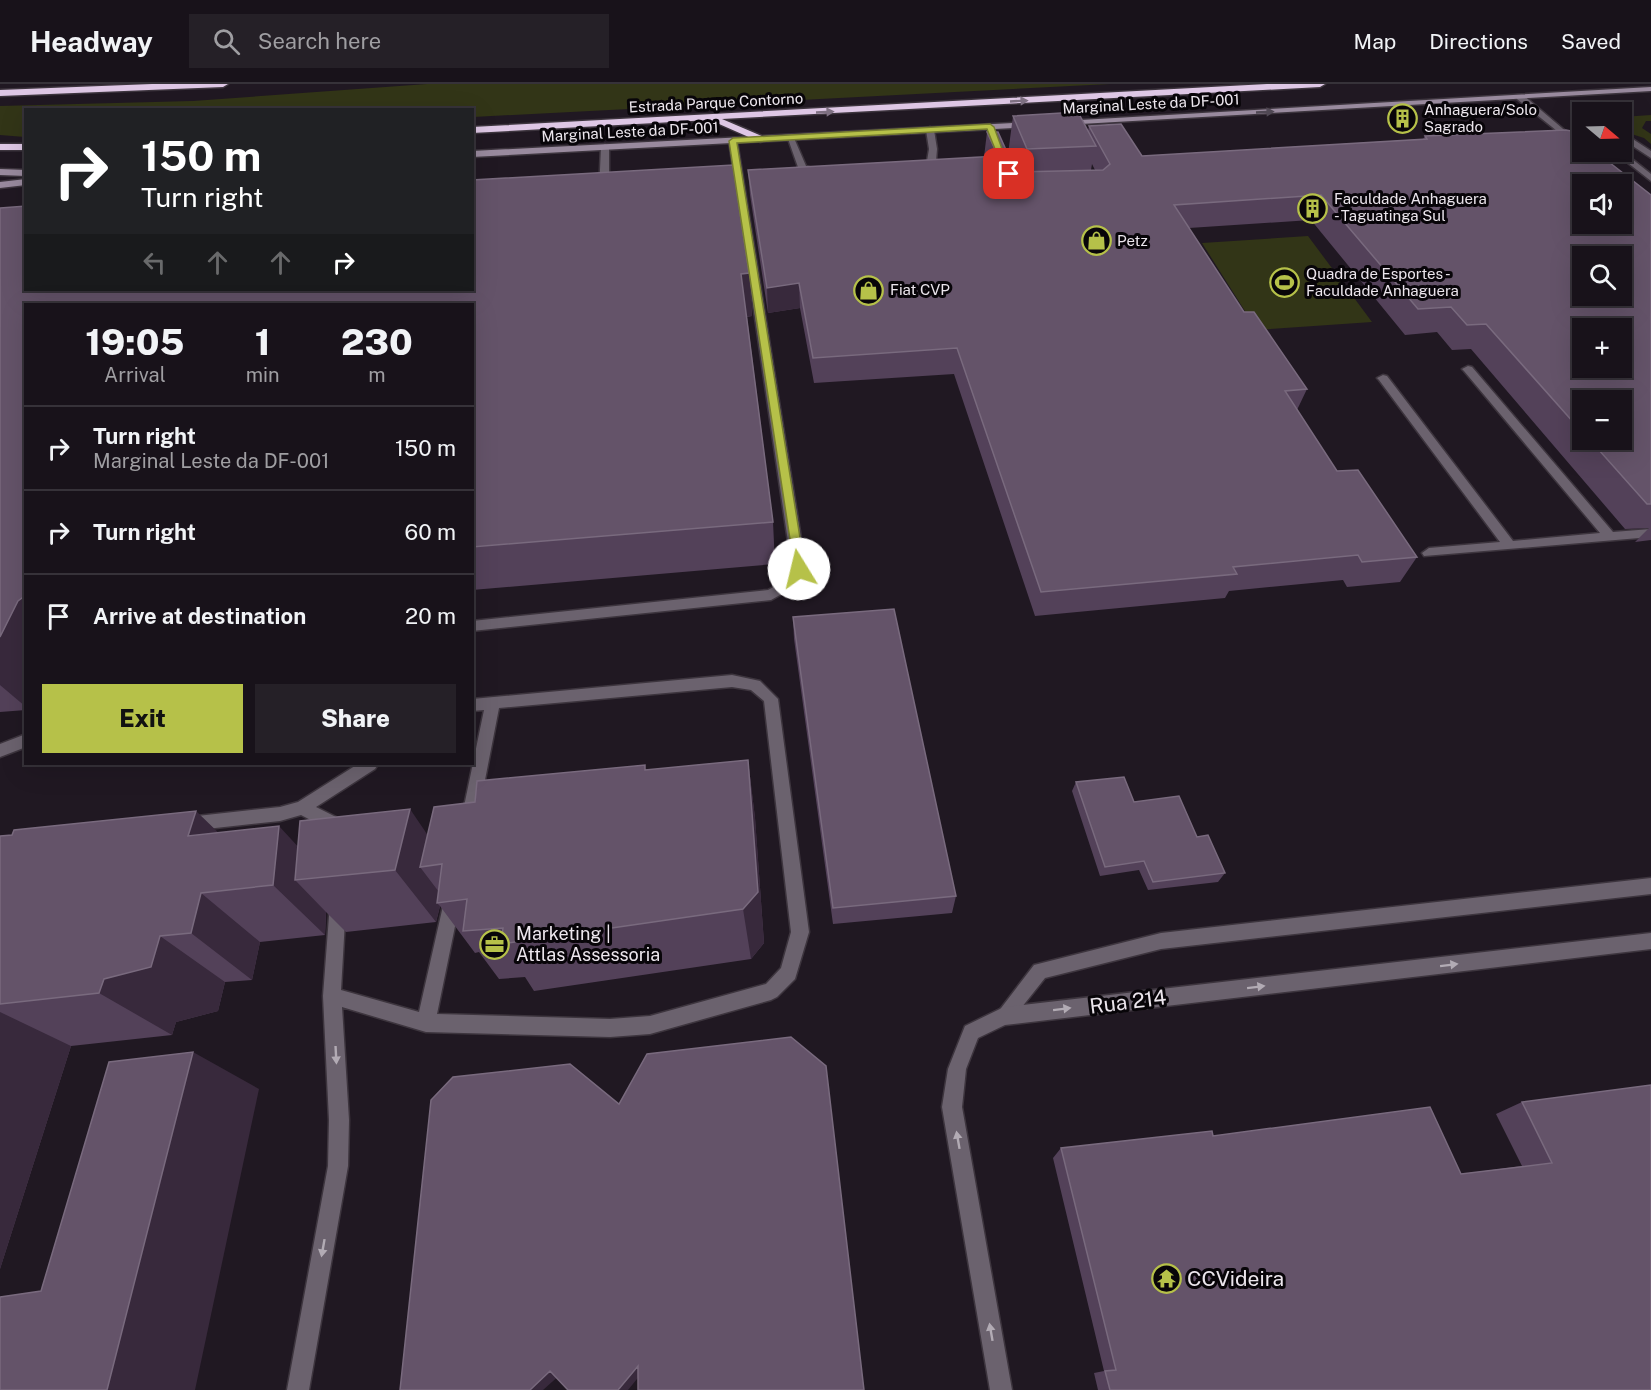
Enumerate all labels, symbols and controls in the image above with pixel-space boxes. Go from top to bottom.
search box [189,14,609,68]
text: Headway [30,25,153,58]
icon: search [210,25,243,58]
text: Search here [258,28,381,54]
text: Map [1354,29,1396,54]
text: Directions [1429,29,1528,54]
text: Saved [1561,29,1621,54]
street label: Estrada Parque Contorno [628,89,804,116]
street label: Marginal Leste da DF-001 [1062,90,1240,117]
one-way arrow [1010,96,1029,106]
place label: Anhaguera/Solo Sagrado [1424,101,1537,135]
north arrow [1572,102,1632,162]
map controls [1572,102,1632,450]
building icon: Anhaguera/Solo Sagrado [1387,103,1419,135]
one-way arrow [815,107,834,117]
one-way arrow [1255,107,1274,116]
street label: Marginal Leste da DF-001 [541,118,719,145]
text: 150 m [141,131,261,180]
icon: right [42,132,120,210]
pin [983,148,1034,199]
icon: arrive [992,157,1025,190]
button: sound [1572,174,1632,234]
text: Turn right [141,181,264,213]
place label: Faculdade Anhaguera - Taguatinga Sul [1334,190,1487,224]
building icon: Faculdade Anhaguera - Taguatinga Sul [1297,192,1329,224]
shop icon: Petz [1080,225,1112,257]
place label: Petz [1117,232,1148,249]
icon: left [138,246,171,279]
icon: ahead [201,246,234,279]
icon: ahead [264,246,297,279]
icon: right [327,246,360,279]
button: search [1572,246,1632,306]
place label: Quadra de Esportes - Faculdade Anhaguera [1306,265,1459,299]
sports icon: Quadra de Esportes - Faculdade Anhaguera [1269,267,1301,299]
shop icon: Fiat CVP [853,274,885,306]
place label: Fiat CVP [890,281,950,298]
button: + [1572,318,1632,378]
text: 19:05 [85,321,184,363]
text: 1 [255,321,271,363]
text: 230 [341,321,413,363]
text: Arrival [104,363,166,387]
text: min [246,363,280,387]
text: m [368,363,385,387]
button: − [1572,390,1632,450]
text: Turn right [93,423,196,449]
icon: right [42,432,75,465]
text: 150 m [395,435,456,461]
text: Marginal Leste da DF-001 [93,449,329,473]
icon: right [42,516,75,549]
text: Turn right [93,519,196,545]
text: 60 m [405,519,456,545]
position arrow [767,537,831,601]
icon: arrive [42,600,75,633]
text: Arrive at destination [93,603,306,629]
text: 20 m [405,603,456,629]
button: Exit [42,684,243,753]
button: Share [255,684,456,753]
place label: Marketing | Attlas Assessoria [516,923,660,965]
office icon: Marketing | Attlas Assessoria [479,928,511,960]
one-way arrow [1440,960,1459,969]
one-way arrow [1246,982,1265,992]
street label: Rua 214 [1088,984,1168,1019]
one-way arrow [1053,1004,1072,1014]
one-way arrow [331,1045,340,1064]
one-way arrow [953,1130,962,1149]
one-way arrow [318,1239,327,1258]
temple icon: CCVideira [1150,1263,1182,1295]
place label: CCVideira [1187,1266,1284,1291]
one-way arrow [986,1323,995,1342]

